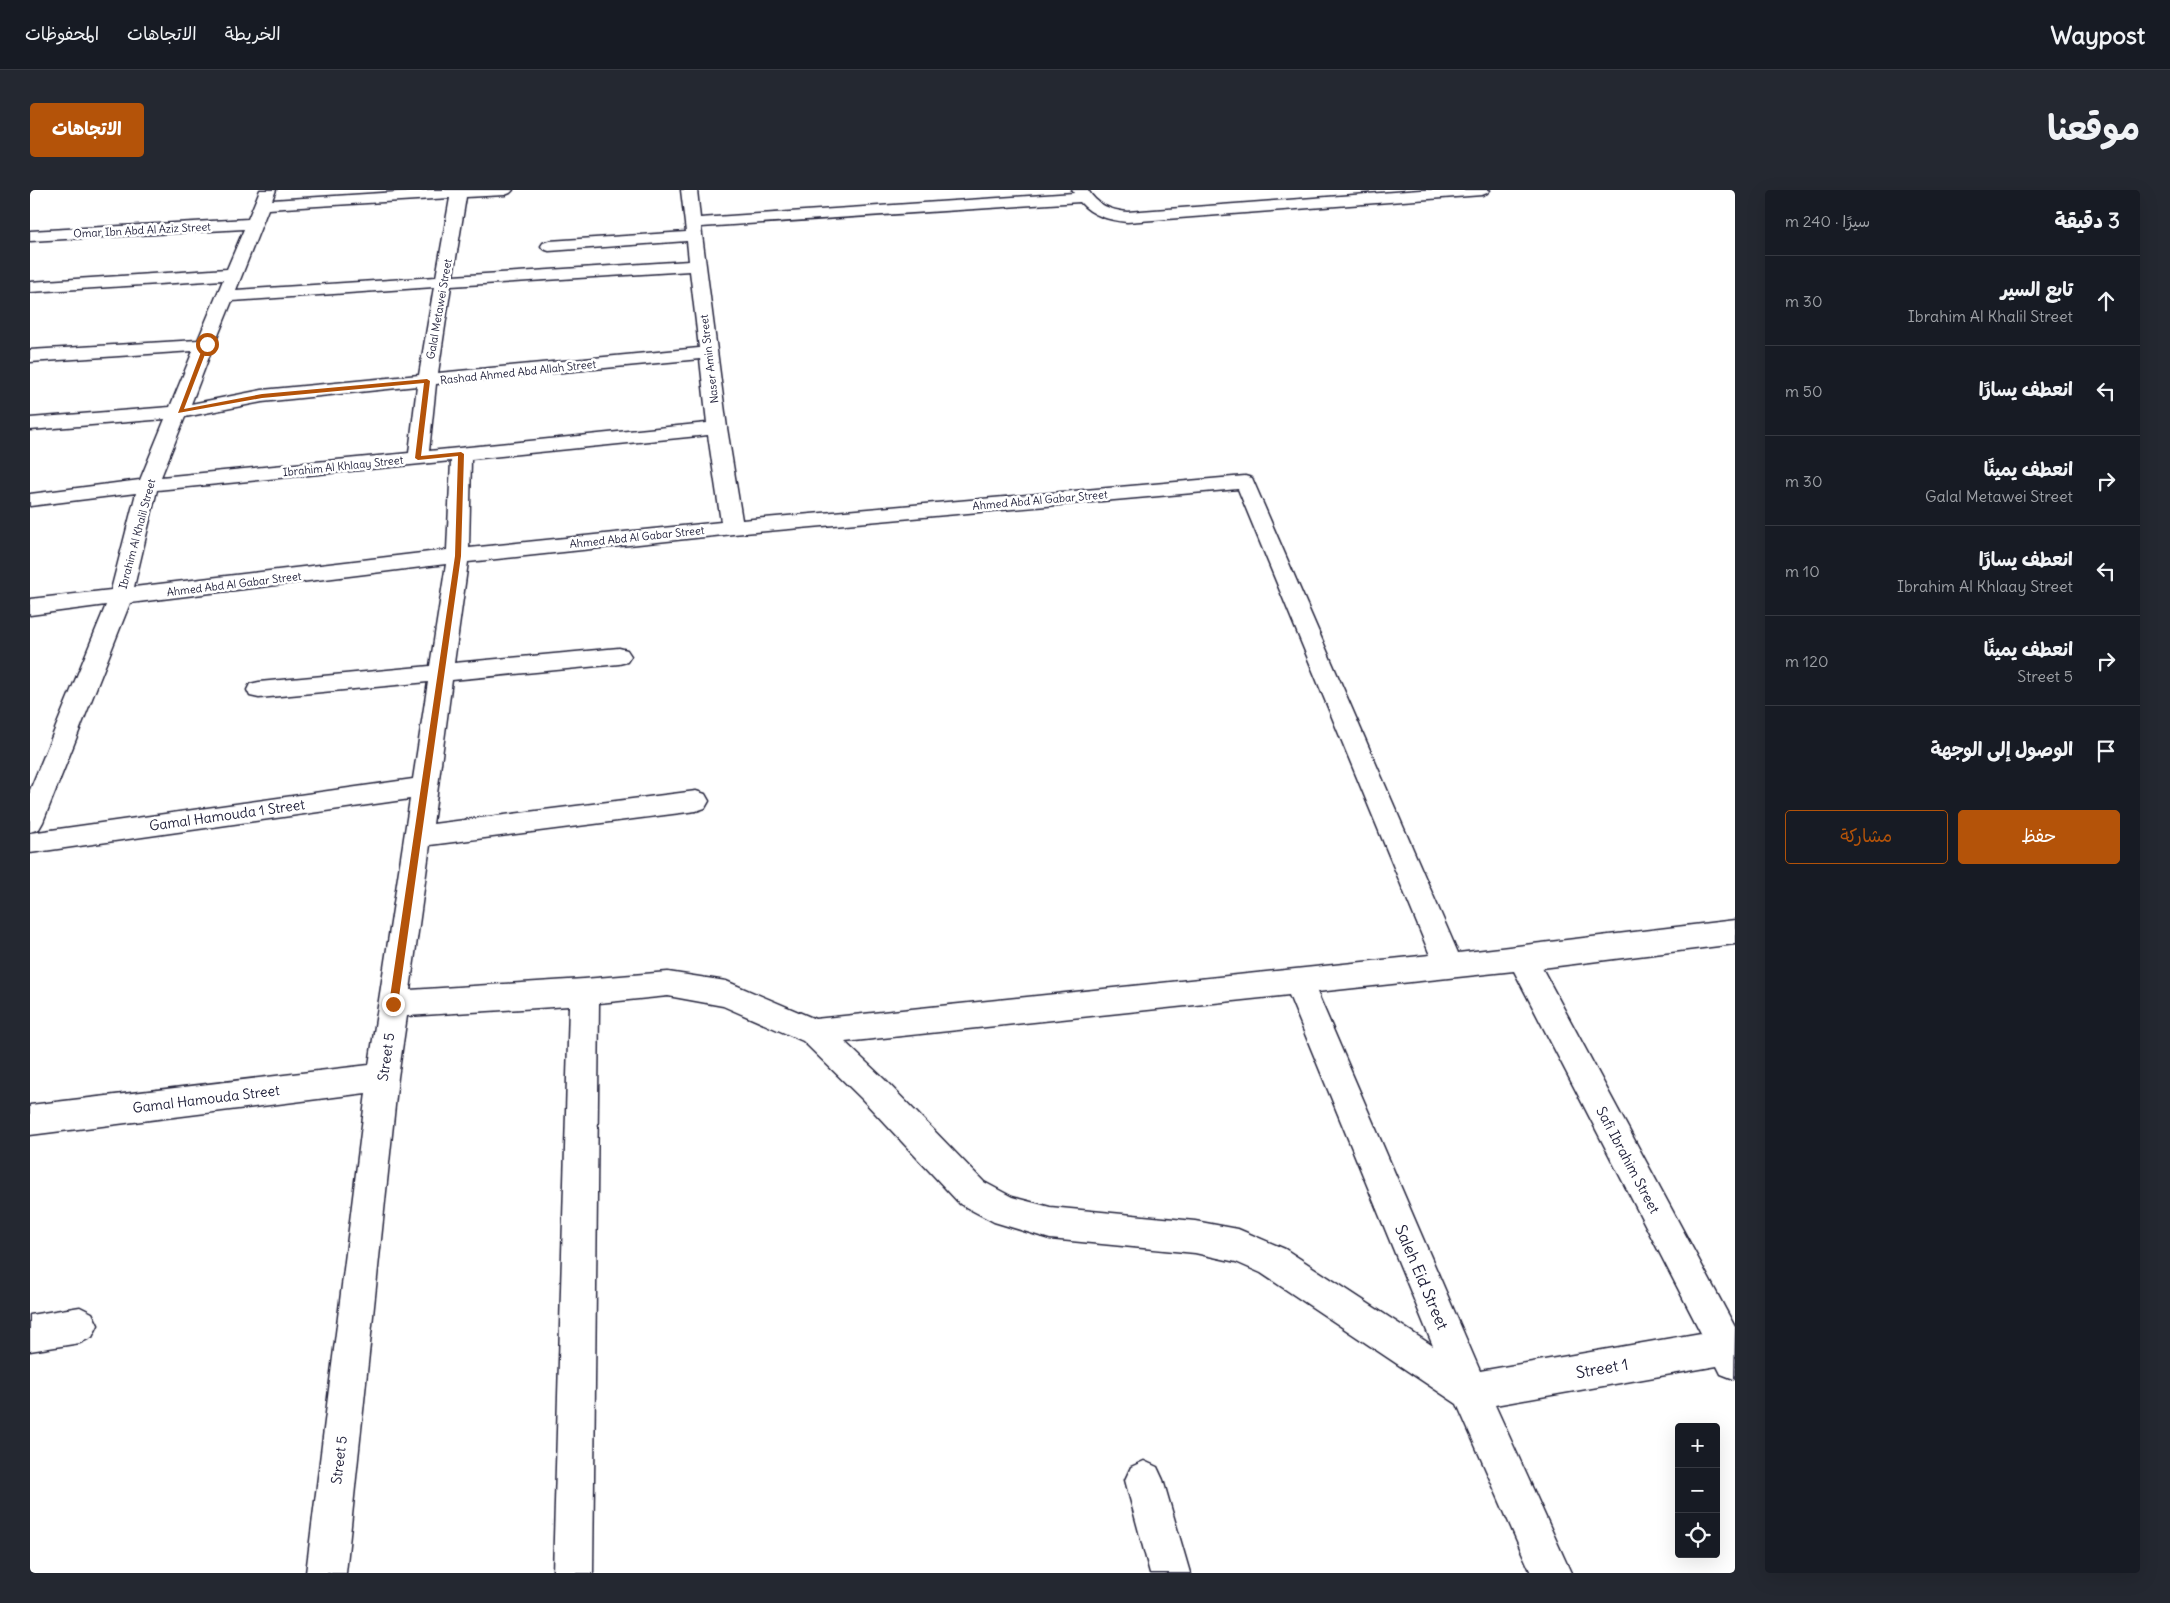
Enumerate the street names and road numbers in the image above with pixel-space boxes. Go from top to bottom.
street label: Omar Ibn Abd Al Aziz Street [73,219,211,241]
street label: Galal Metawei Street [423,257,455,360]
street label: Naser Amin Street [697,314,721,404]
street label: Rashad Ahmed Abd Allah Street [439,357,597,387]
street label: Ibrahim Al Khlaay Street [282,453,404,479]
street label: Ibrahim Al Khalil Street [116,477,159,591]
street label: Ahmed Abd Al Gabar Street [972,487,1108,513]
street label: Ahmed Abd Al Gabar Street [569,523,705,551]
street label: Ahmed Abd Al Gabar Street [166,569,302,599]
street label: Gamal Hamouda 1 Street [148,795,306,835]
street label: Street 5 [374,1032,398,1082]
street label: Gamal Hamouda Street [131,1081,281,1117]
street label: Safi Ibrahim Street [1592,1104,1664,1217]
street label: Saleh Eid Street [1391,1221,1453,1333]
street label: Street 1 [1574,1354,1630,1382]
street label: Street 5 [327,1435,351,1485]

